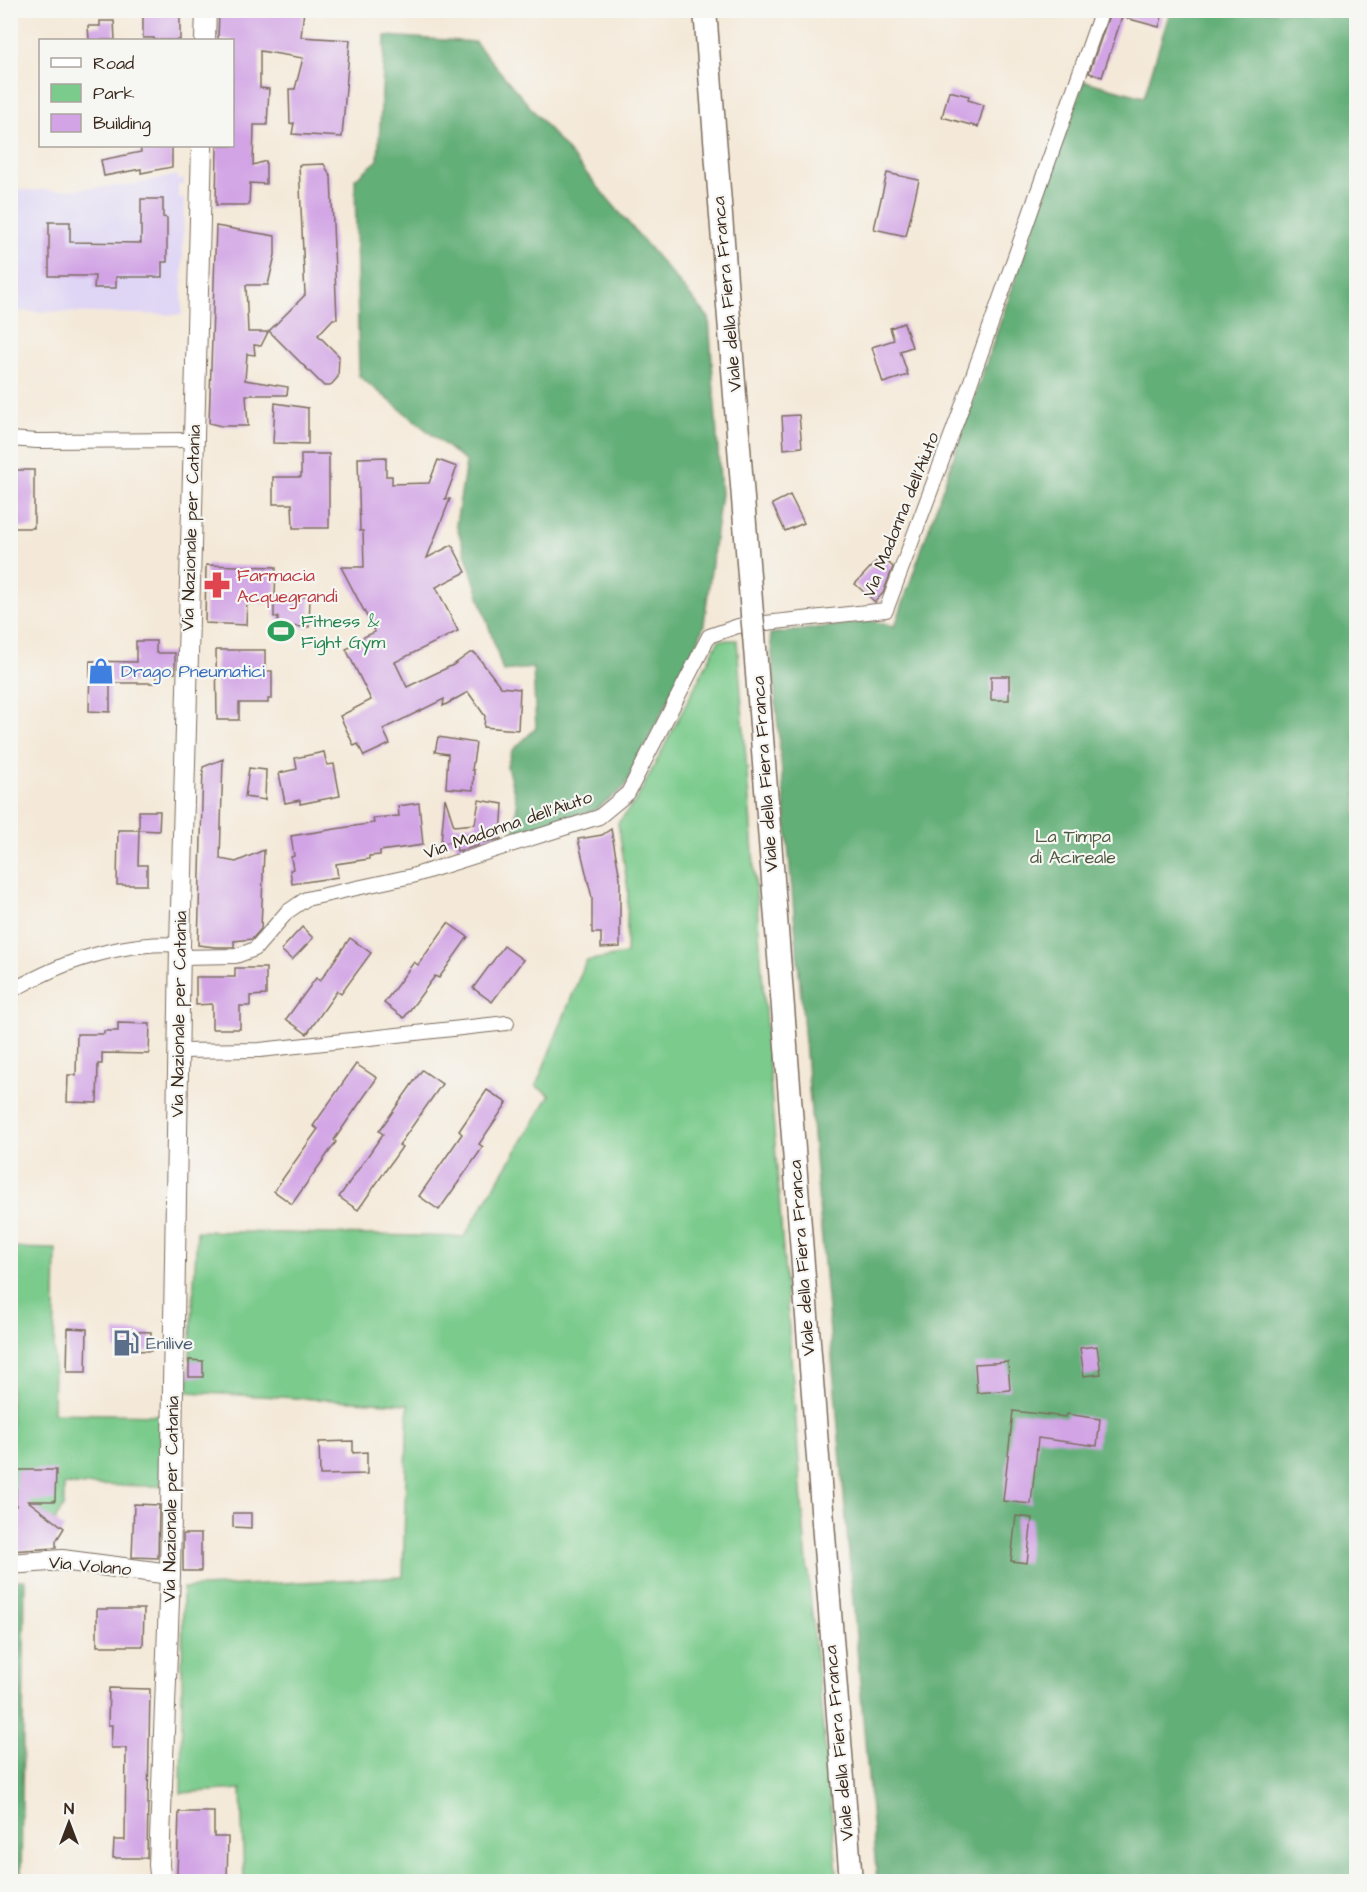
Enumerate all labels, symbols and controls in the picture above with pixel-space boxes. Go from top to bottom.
legend [39,39,234,147]
text: Road [93,51,134,76]
text: Park [93,81,135,106]
text: Building [93,111,151,137]
street label: Viale della Fiera Franca [706,195,748,393]
street label: Via Nazionale per Catania [175,424,207,632]
street label: Via Madonna dell'Aiuto [856,429,946,601]
place label: Farmacia Acquegrandi [237,563,338,610]
pharmacy icon: Farmacia Acquegrandi [202,570,232,600]
place label: Fitness & Fight Gym [301,609,385,656]
sports icon: Fitness & Fight Gym [266,616,296,646]
shop icon: Drago Pneumatici [86,656,116,686]
place label: Drago Pneumatici [121,659,265,685]
street label: Viale della Fiera Franca [746,675,784,873]
street label: Via Madonna dell'Aiuto [420,784,596,866]
park label: La Timpa di Acireale [1030,824,1116,870]
street label: Via Nazionale per Catania [165,910,193,1118]
street label: Viale della Fiera Franca [783,1159,821,1357]
fuel station icon: Enilive [111,1328,141,1358]
place label: Enilive [146,1331,193,1356]
street label: Via Nazionale per Catania [157,1395,185,1603]
street label: Via Volano [48,1550,132,1582]
street label: Viale della Fiera Franca [818,1644,860,1842]
north arrow [39,1793,99,1853]
text: N [64,1798,74,1820]

